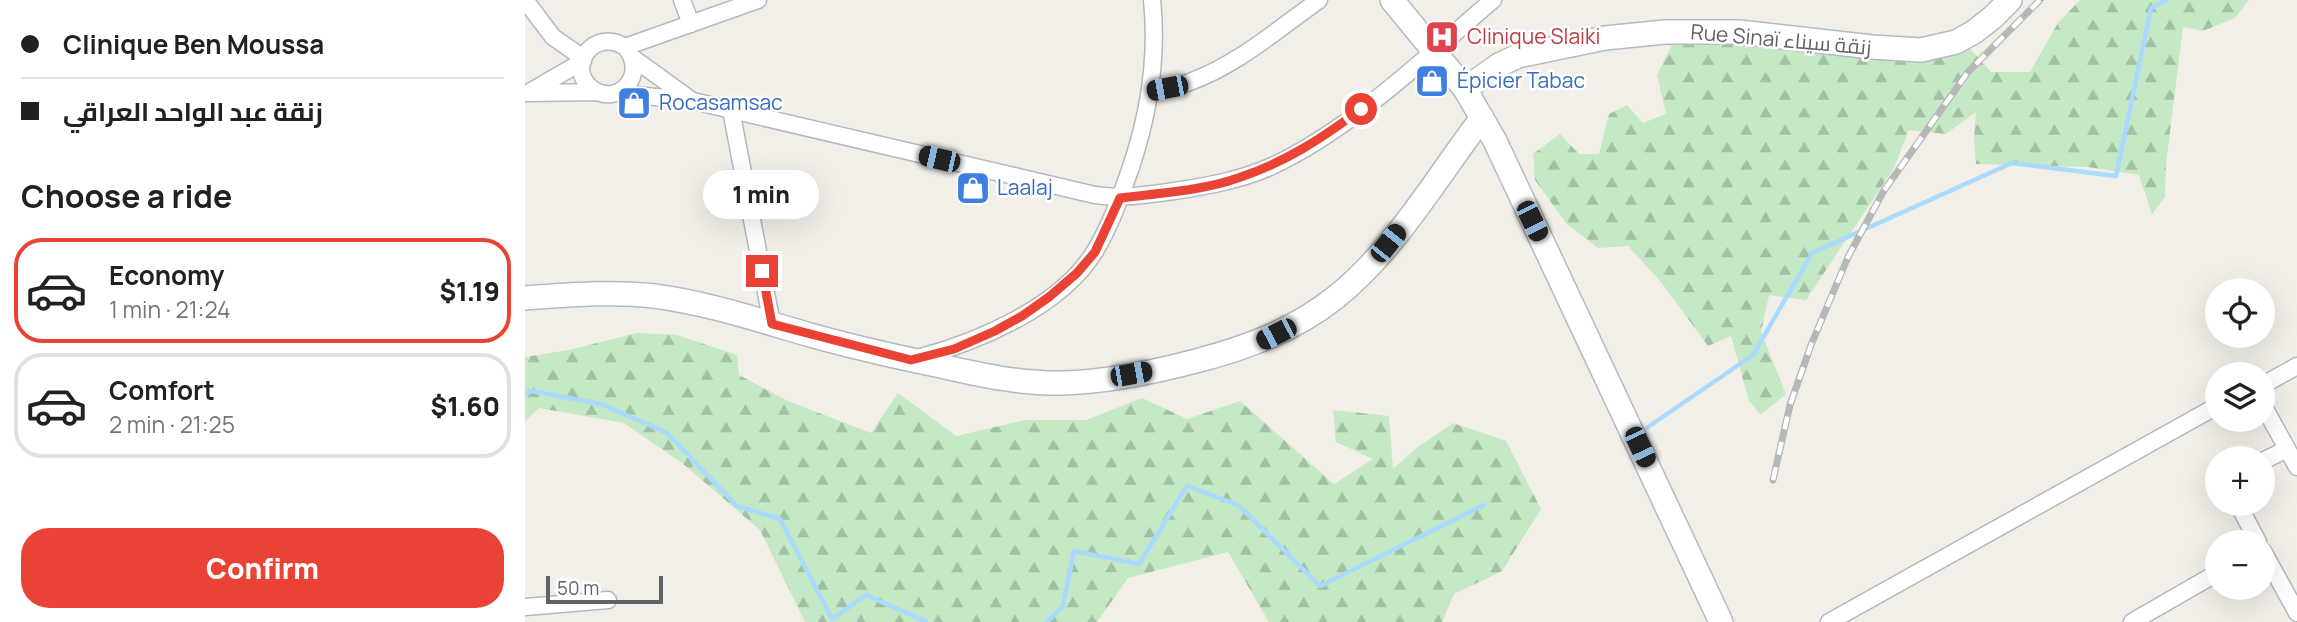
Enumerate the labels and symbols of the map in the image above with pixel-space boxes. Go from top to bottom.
street label: Rue Sinaï زنقة سيناء [1689,17,1873,61]
hospital icon: Clinique Slaiki [1423,18,1461,56]
place label: Clinique Slaiki [1467,22,1600,50]
shop icon: Épicier Tabac [1413,62,1451,100]
place label: Épicier Tabac [1457,66,1585,94]
car [1145,74,1190,102]
shop icon: Rocasamsac [615,84,653,122]
place label: Rocasamsac [659,88,783,116]
route start [1345,93,1377,125]
car [917,144,962,174]
shop icon: Laalaj [954,169,992,207]
callout: 1 min [704,170,820,218]
place label: Laalaj [997,173,1053,201]
car [1514,198,1551,244]
car [1367,220,1410,266]
route end [746,255,778,287]
car [1253,315,1300,353]
car [1109,360,1154,388]
car [1622,424,1659,470]
scale bar [546,573,663,605]

